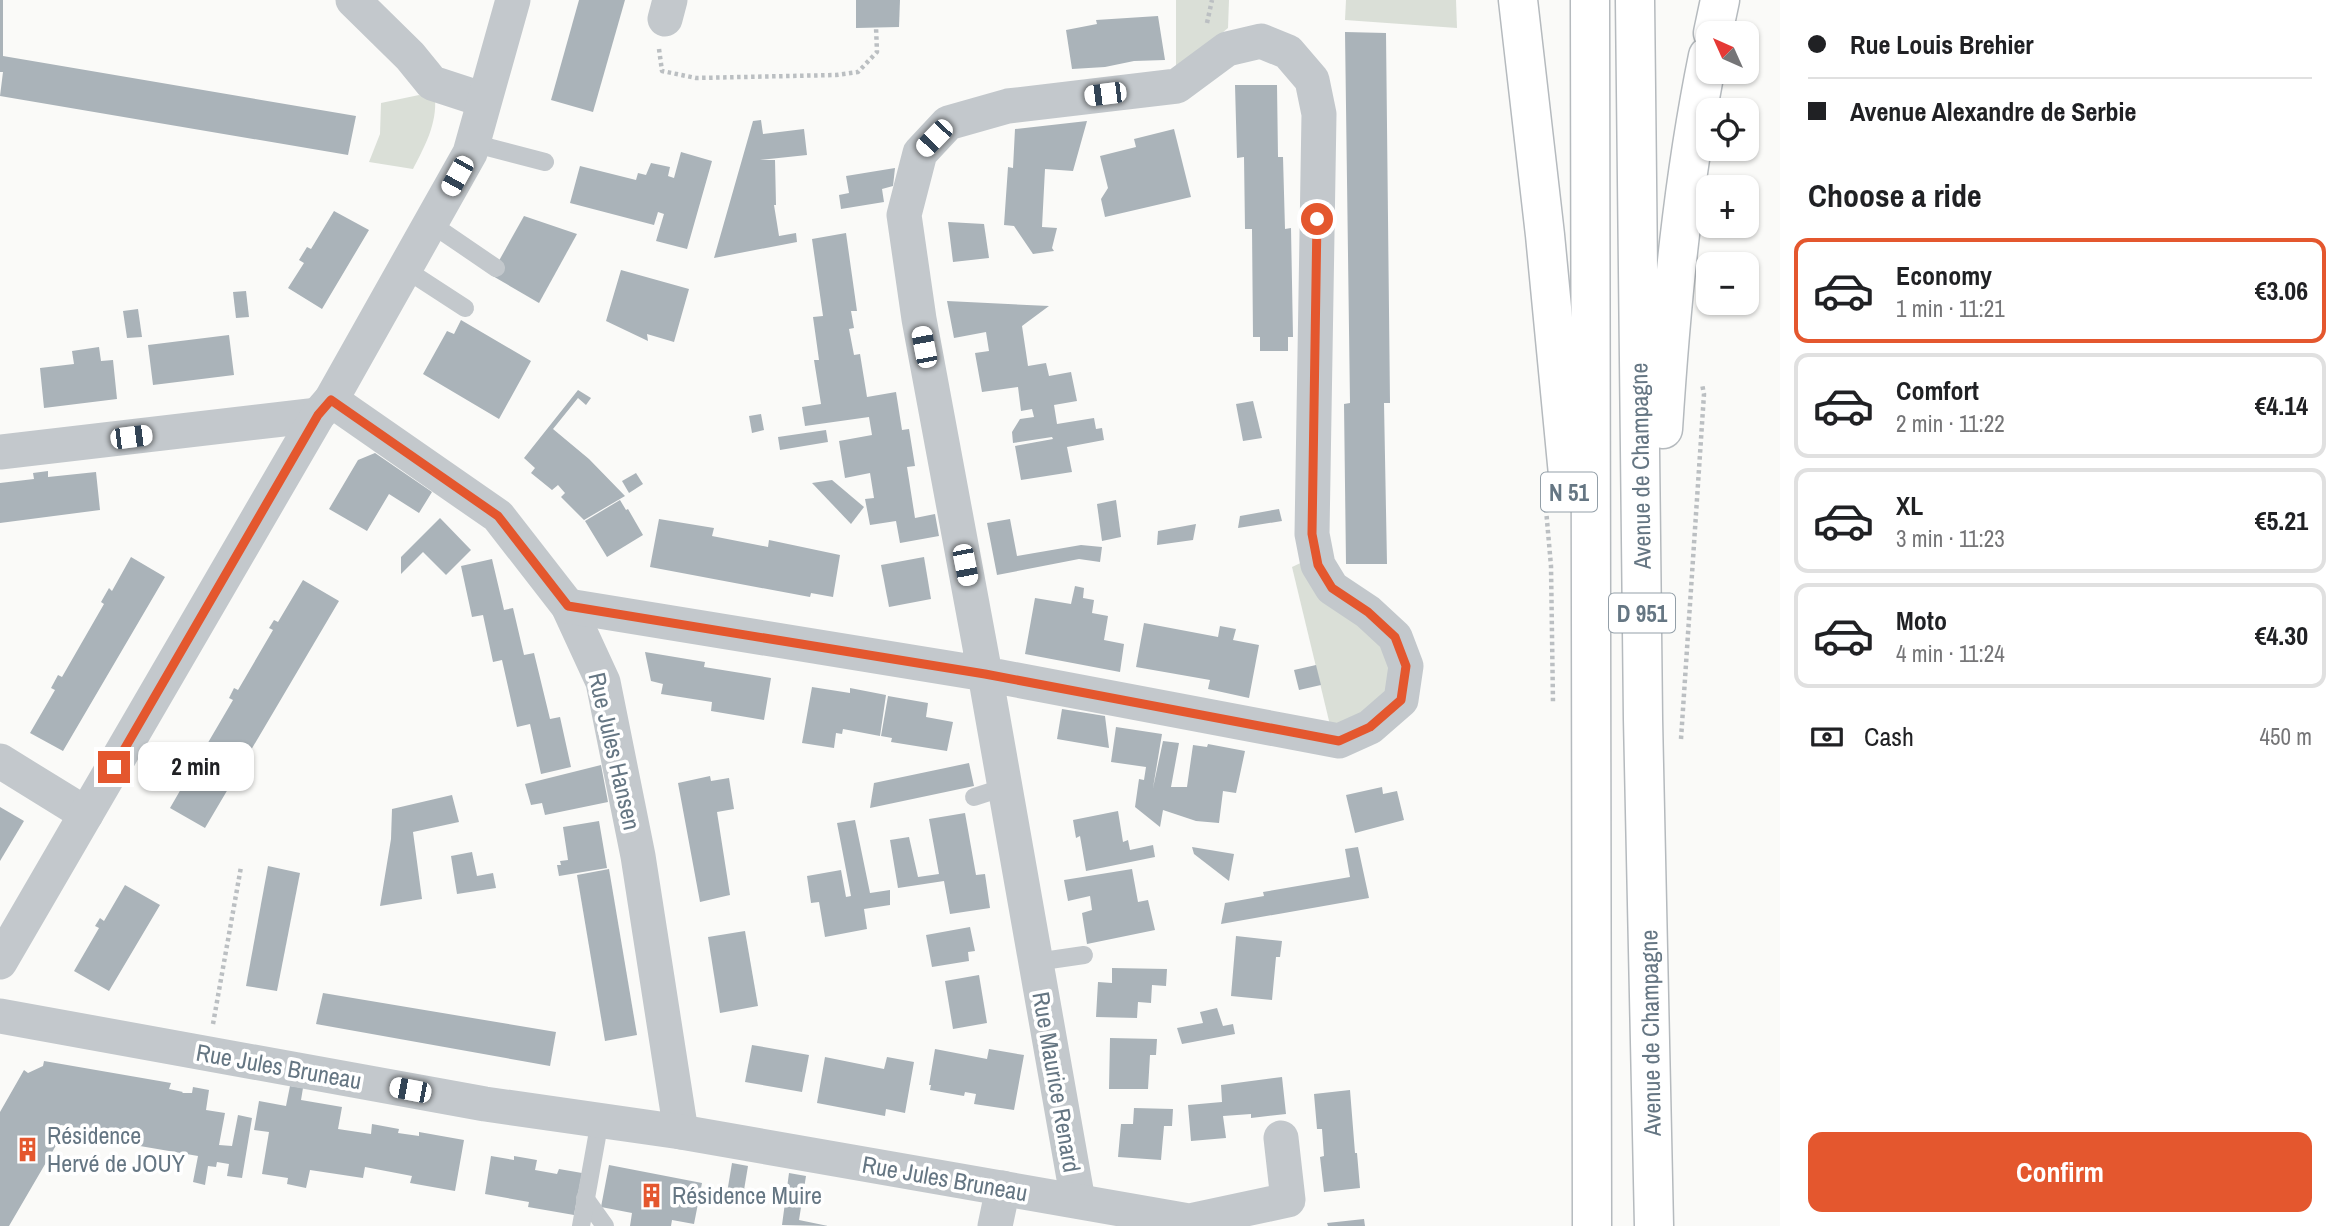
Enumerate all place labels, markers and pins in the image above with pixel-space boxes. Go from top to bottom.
place label: Résidence Hervé de JOUY [47,1119,185,1179]
building icon: Résidence Hervé de JOUY [13,1135,41,1163]
place label: Résidence Muire [672,1179,822,1211]
building icon: Résidence Muire [638,1181,666,1209]

